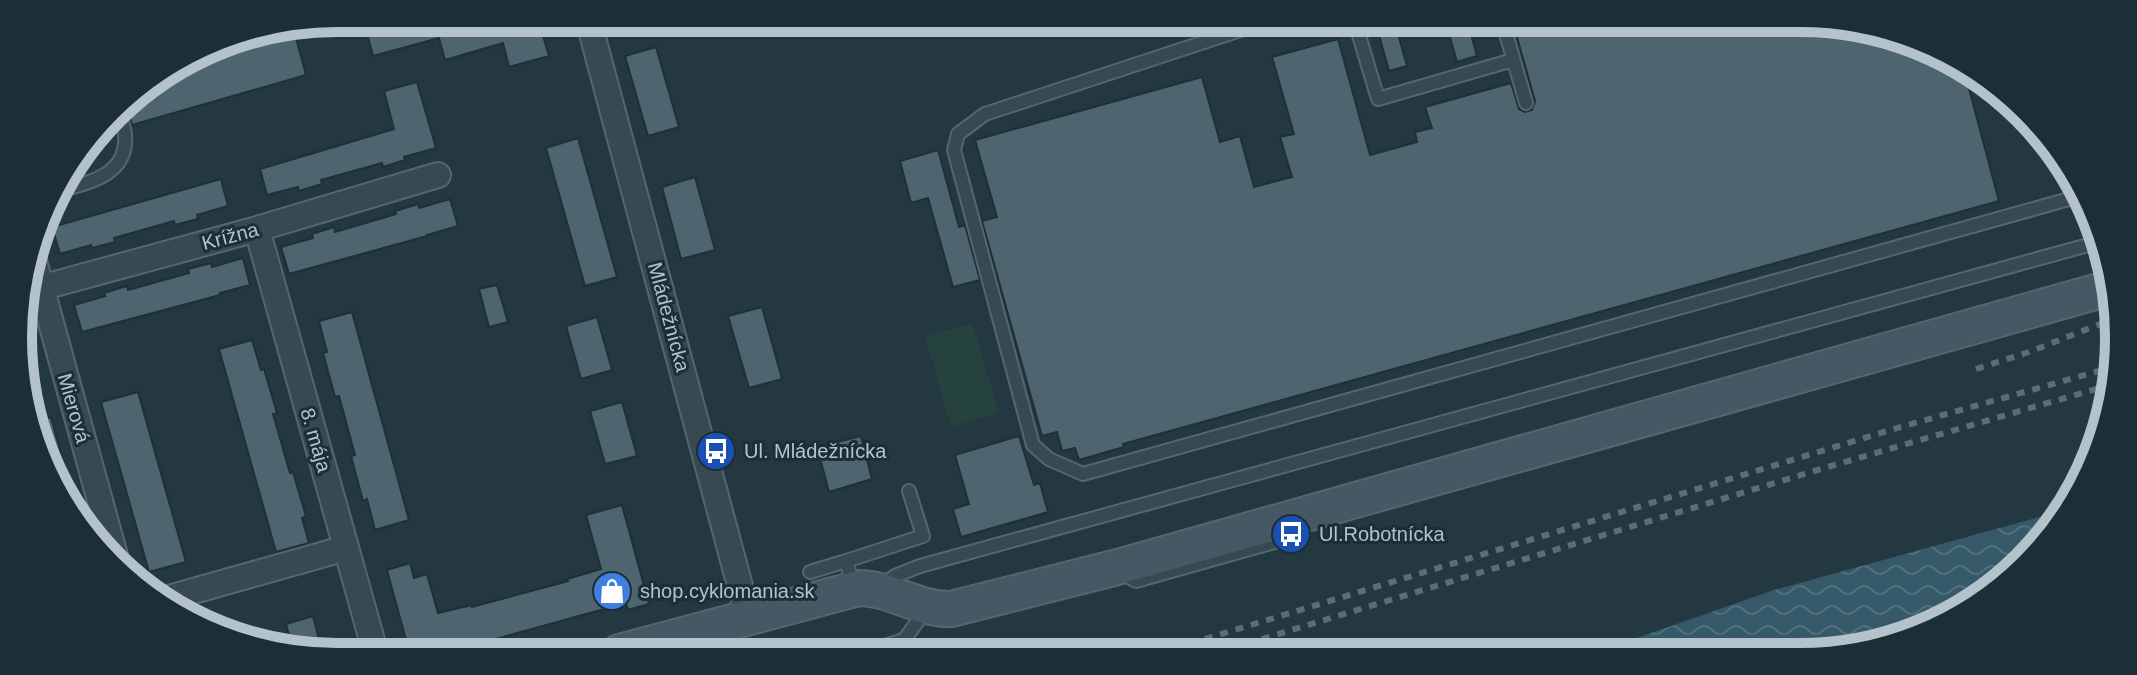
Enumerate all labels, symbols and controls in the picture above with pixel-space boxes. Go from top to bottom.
street label: Krížna [199,218,262,254]
street label: Mládežnícka [644,260,694,375]
street label: Mierová [54,371,95,446]
street label: 8. mája [296,405,336,475]
bus stop icon: Ul. Mládežnícka [695,430,737,472]
place label: Ul. Mládežnícka [744,440,887,462]
bus stop icon: Ul.Robotnícka [1270,513,1312,555]
place label: Ul.Robotnícka [1319,523,1445,545]
shop icon: shop.cyklomania.sk [591,570,633,612]
place label: shop.cyklomania.sk [640,580,816,602]

